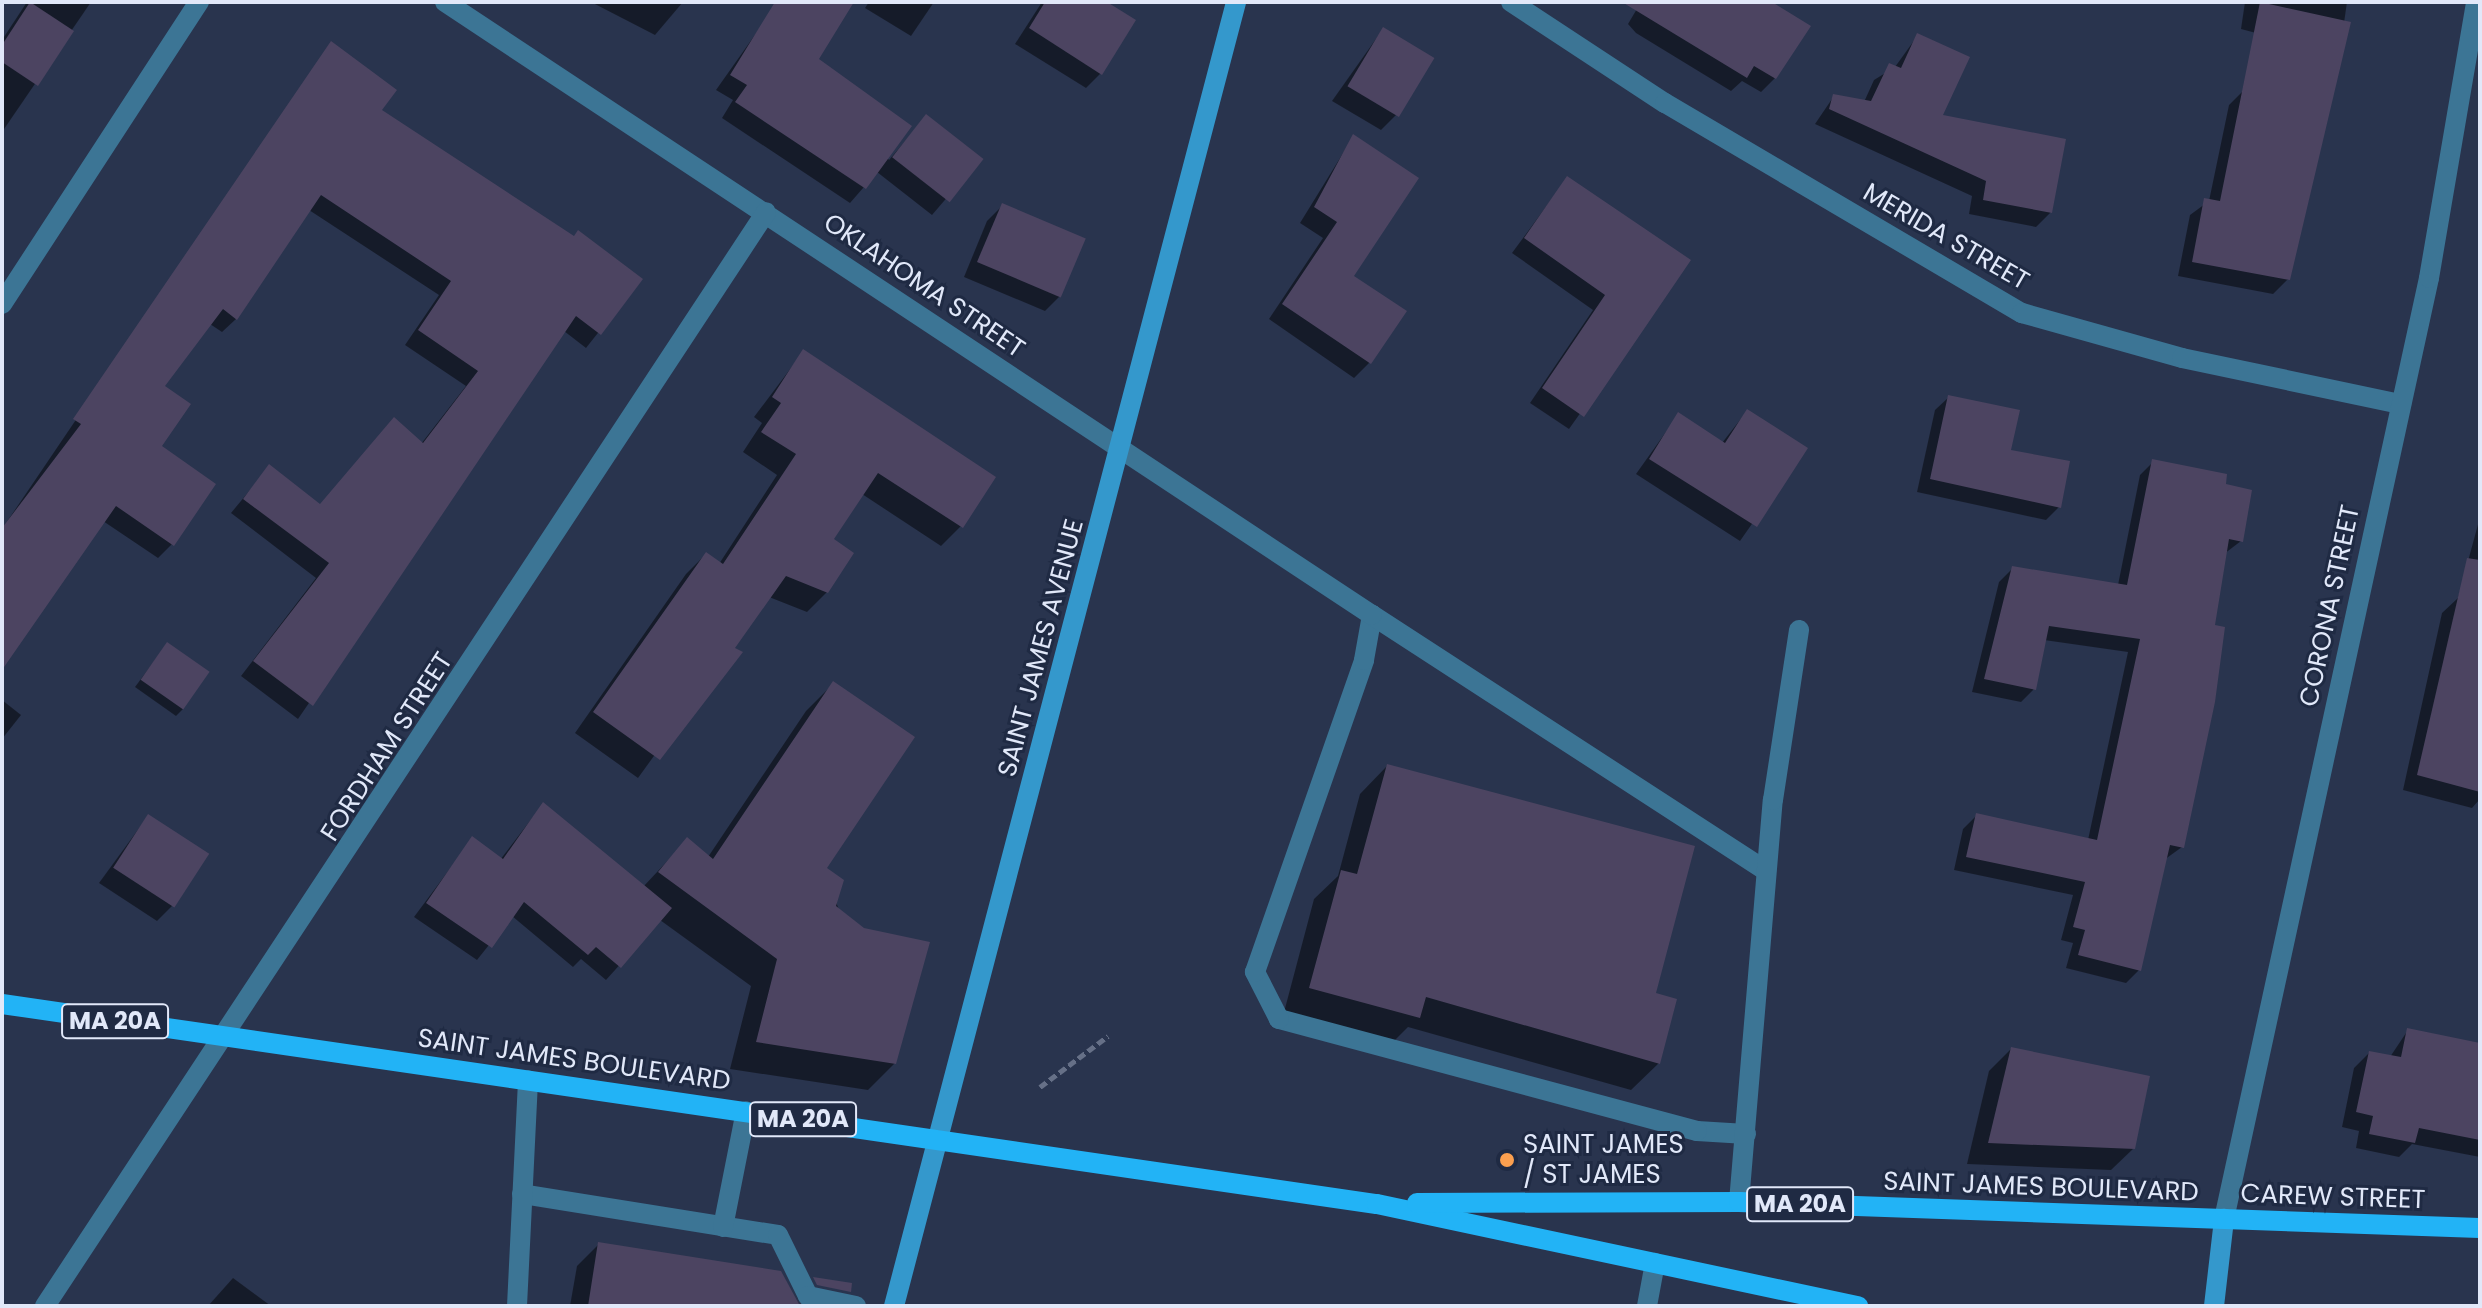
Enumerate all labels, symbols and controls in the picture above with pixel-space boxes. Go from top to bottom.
street label: MERIDA STREET [1857,177,2035,297]
street label: OKLAHOMA STREET [817,207,1031,365]
street label: CORONA STREET [2293,502,2367,710]
street label: SAINT JAMES AVENUE [992,516,1090,780]
street label: FORDHAM STREET [314,647,460,847]
road number: MA 20A [61,1001,169,1041]
street label: SAINT JAMES BOULEVARD [416,1023,732,1097]
road number: MA 20A [749,1099,857,1139]
place label: SAINT JAMES / ST JAMES [1523,1129,1684,1190]
marker: SAINT JAMES / ST JAMES [1498,1151,1516,1169]
street label: SAINT JAMES BOULEVARD [1883,1166,2199,1208]
street label: CAREW STREET [2240,1178,2426,1216]
road number: MA 20A [1746,1184,1854,1224]

